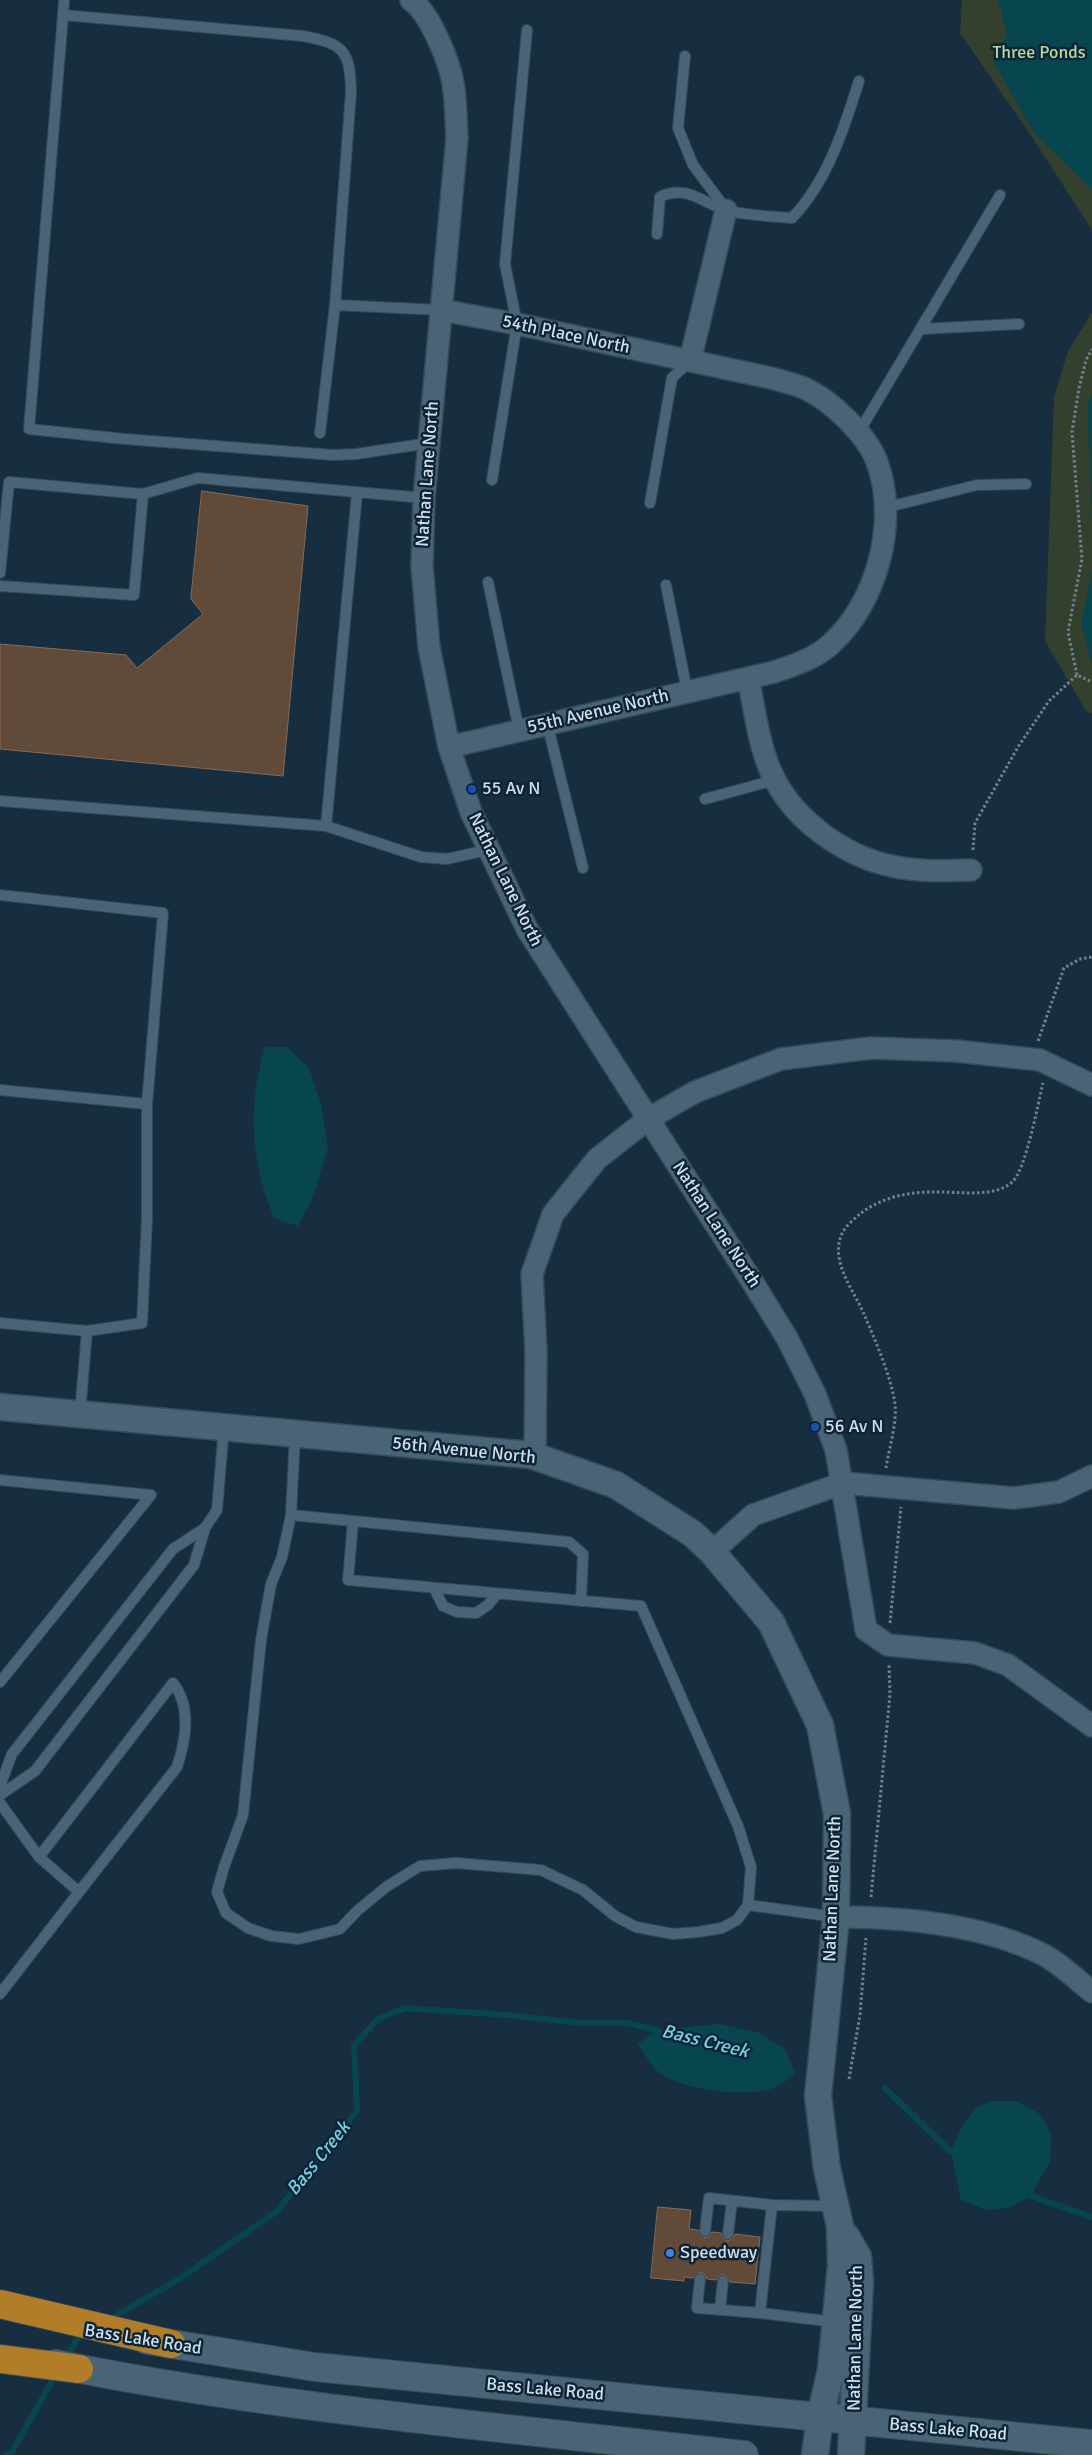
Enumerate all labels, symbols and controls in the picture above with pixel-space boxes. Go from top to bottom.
park label: Three Ponds [992,42,1086,64]
street label: 54th Place North [500,311,632,359]
street label: Nathan Lane North [412,400,444,548]
street label: 55th Avenue North [525,685,671,739]
place label: 55 Av N [482,778,541,800]
marker: 55 Av N [466,783,478,795]
street label: Nathan Lane North [463,810,547,950]
street label: Nathan Lane North [667,1158,765,1292]
place label: 56 Av N [825,1416,884,1438]
marker: 56 Av N [809,1421,821,1433]
street label: 56th Avenue North [391,1433,537,1469]
street label: Nathan Lane North [820,1816,846,1962]
water label: Bass Creek [659,2020,751,2064]
water label: Bass Creek [282,2117,356,2201]
place label: Speedway [680,2242,757,2264]
marker: Speedway [664,2247,676,2259]
street label: Nathan Lane North [844,2265,868,2411]
street label: Bass Lake Road [83,2320,203,2360]
street label: Bass Lake Road [485,2374,605,2406]
street label: Bass Lake Road [888,2414,1008,2446]

